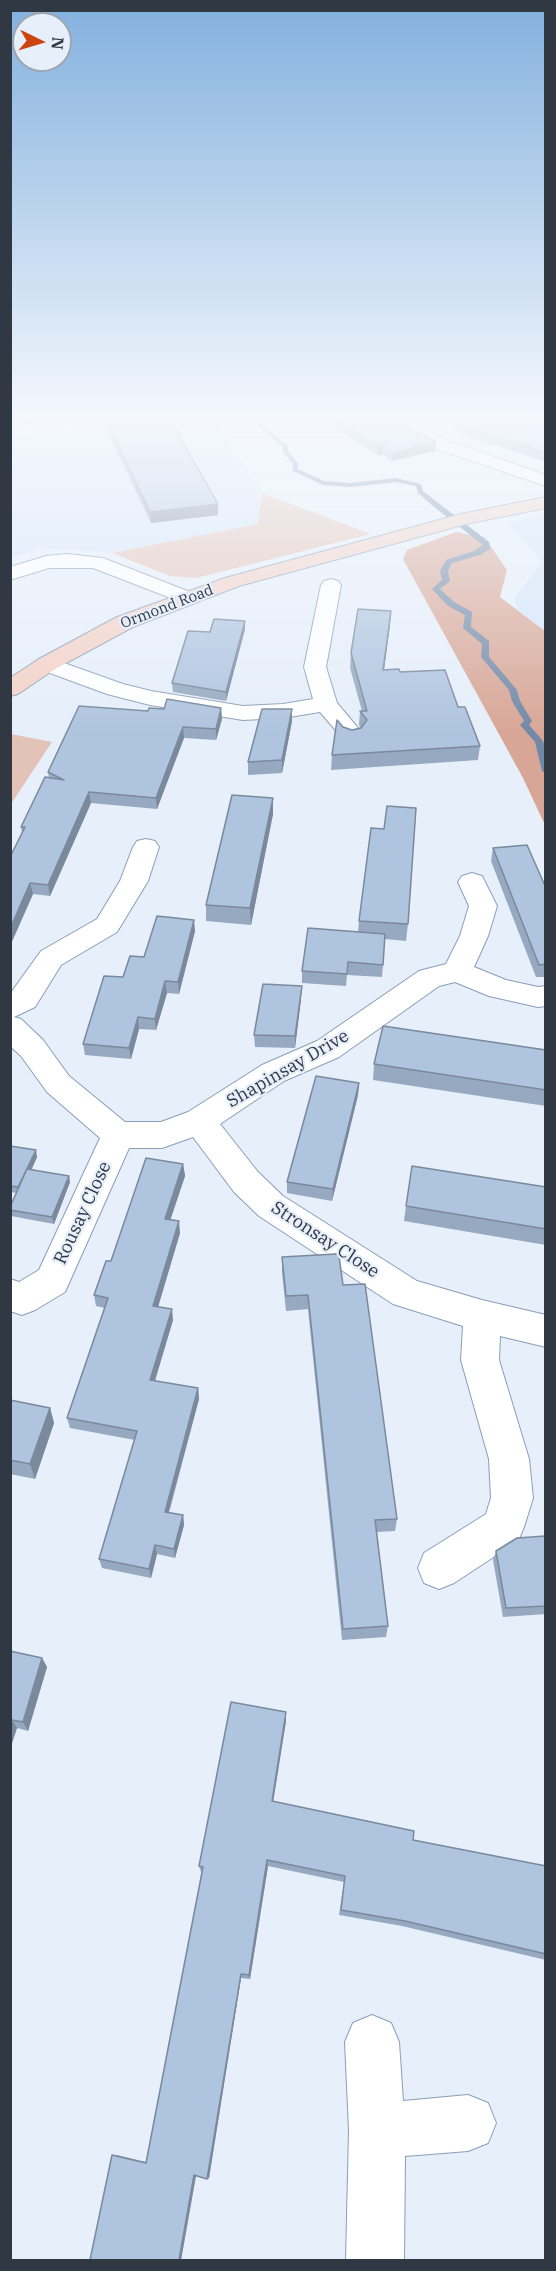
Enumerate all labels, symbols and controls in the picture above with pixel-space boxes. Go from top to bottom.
north arrow [12,12,72,72]
text: N [47,36,68,51]
street label: Ormond Road [118,581,216,633]
street label: Shapinsay Drive [223,1025,353,1113]
street label: Rousay Close [50,1158,116,1268]
street label: Stronsay Close [267,1197,383,1283]

